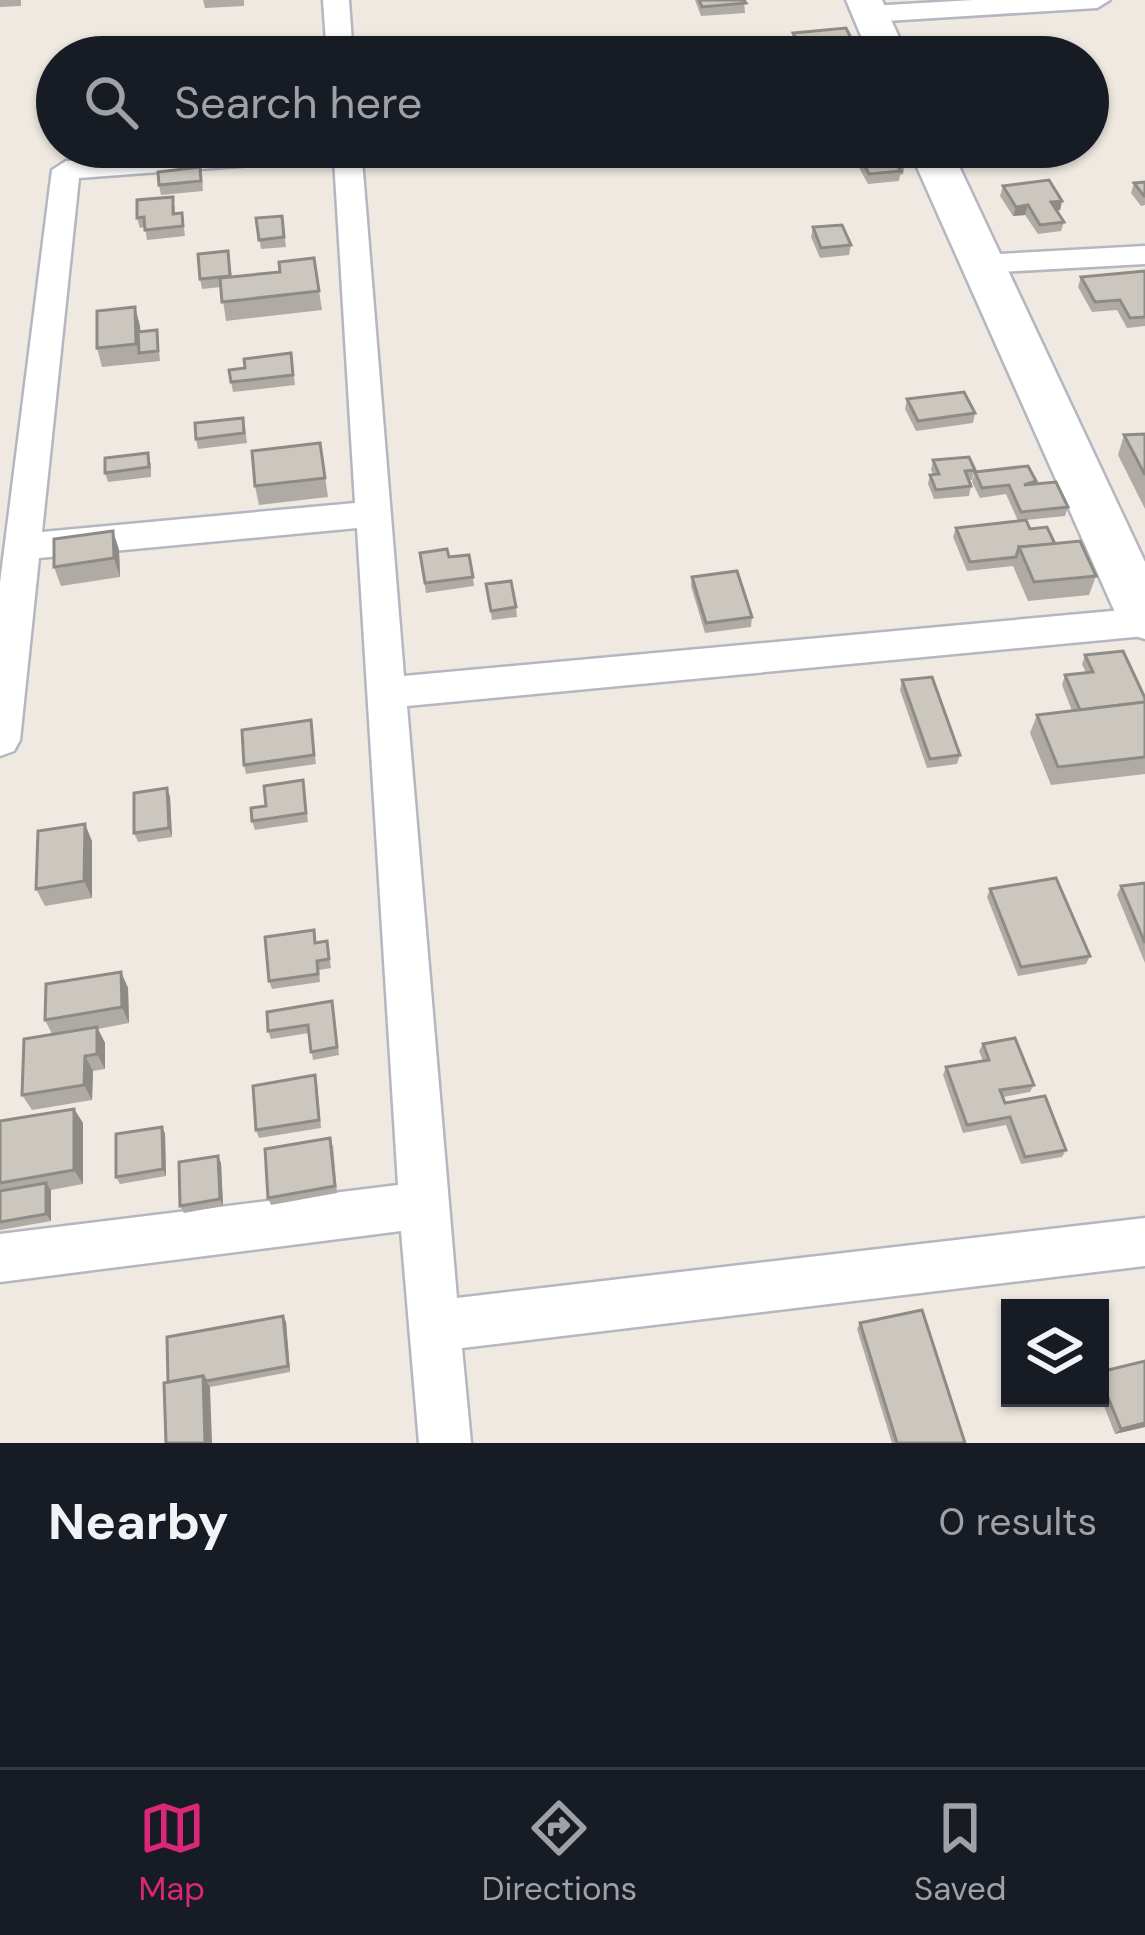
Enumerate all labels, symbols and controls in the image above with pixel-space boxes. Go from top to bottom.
search box [36,36,1109,168]
icon: search [78,69,144,135]
text: Search here [174,73,422,132]
map controls [1001,1299,1109,1407]
button: layers [1001,1299,1109,1407]
text: Nearby [48,1488,229,1555]
text: 0 results [939,1496,1097,1547]
tab: Map [138,1795,205,1910]
tab: Directions [482,1795,637,1910]
tab: Saved [914,1795,1007,1910]

